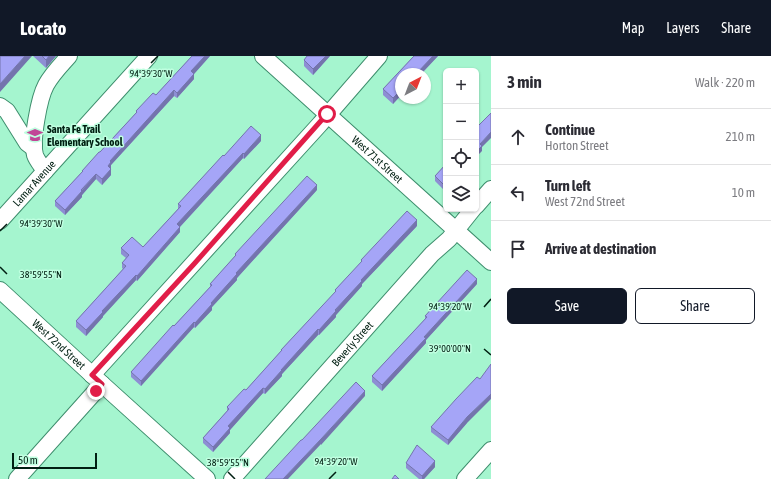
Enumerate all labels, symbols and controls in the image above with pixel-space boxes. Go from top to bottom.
text: Locato [20,17,66,39]
text: Map [622,20,644,36]
text: Layers [666,20,699,36]
text: Share [721,20,751,36]
text: 94°39'30"W [129,68,173,79]
north arrow [395,68,431,104]
map controls [443,68,479,212]
button: + [443,68,479,104]
text: 3 min [507,72,542,92]
text: Walk · 220 m [695,75,755,90]
button: − [443,104,479,140]
route start [318,105,336,123]
text: Continue [545,121,595,138]
place label: Santa Fe Trail Elementary School [47,123,124,148]
school or university icon: Santa Fe Trail Elementary School [26,126,44,144]
icon: ahead [507,126,529,148]
text: 210 m [726,129,755,144]
street label: West 71st Street [349,133,405,185]
text: Horton Street [545,138,609,153]
button: locate [443,140,479,176]
street label: Lamar Avenue [10,158,58,209]
button: layers [443,176,479,212]
text: Turn left [545,177,591,194]
icon: left [507,182,529,204]
text: 10 m [732,185,755,200]
text: West 72nd Street [545,194,625,209]
text: 94°39'30"W [19,218,63,229]
icon: arrive [507,238,529,260]
text: Arrive at destination [545,240,656,257]
text: 38°59'55"N [20,269,62,280]
button: Save [507,288,627,324]
button: Share [635,288,755,324]
text: 94°39'20"W [428,301,472,312]
street label: West 72nd Street [30,317,88,372]
street label: Beverly Street [329,319,375,369]
text: 39°00'00"N [429,343,471,354]
route end [87,382,105,400]
scale bar [12,451,97,470]
text: 50 m [18,454,38,466]
text: 94°39'20"W [314,456,358,467]
text: 38°59'55"N [207,457,249,468]

